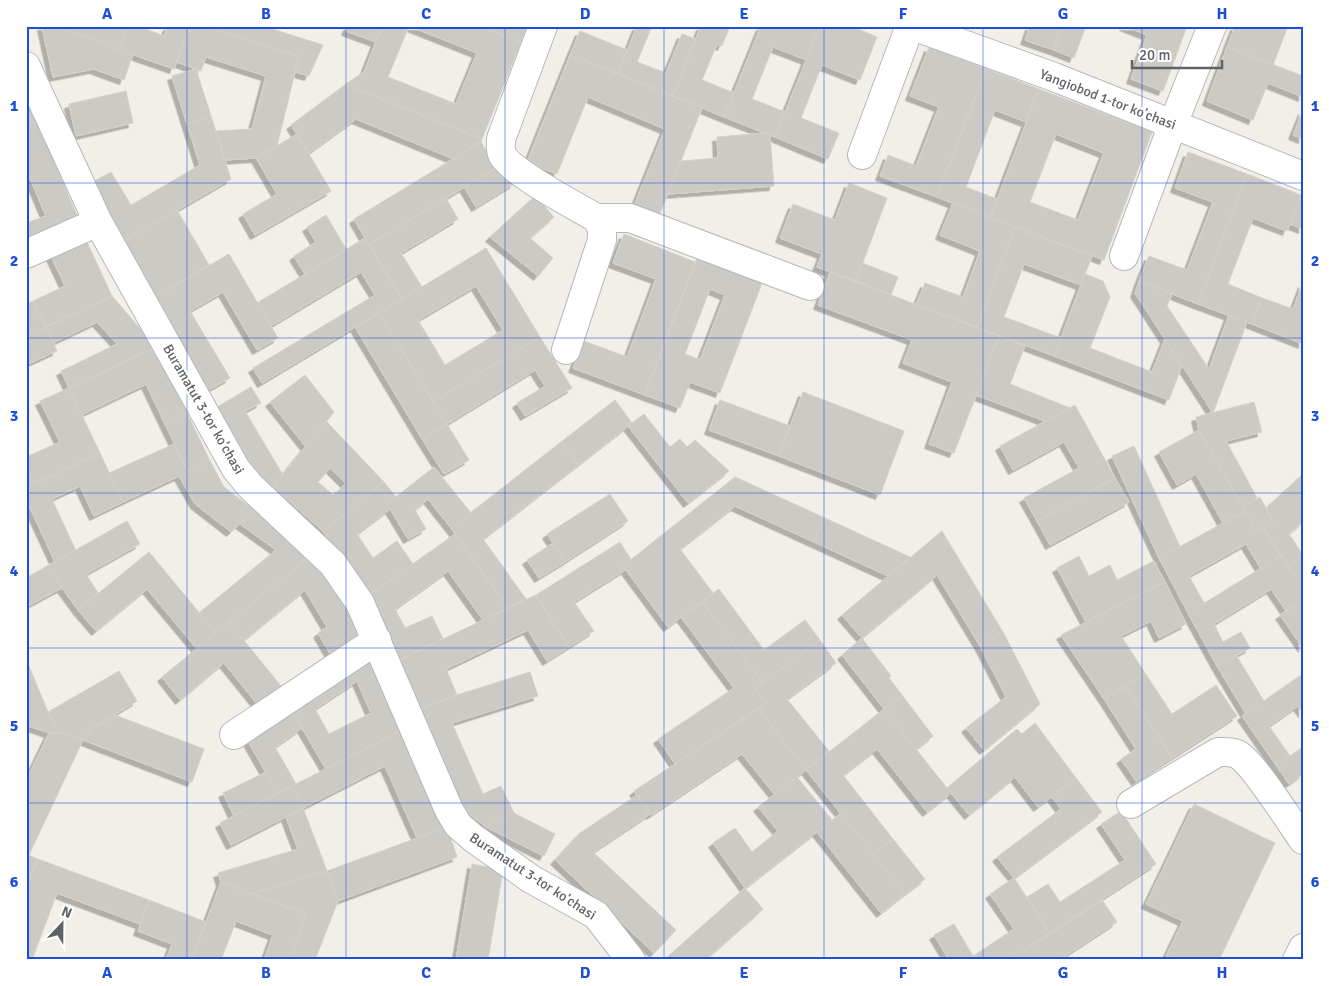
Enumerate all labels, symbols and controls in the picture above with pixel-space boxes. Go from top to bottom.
text: A [102,4,113,24]
text: B [261,4,271,24]
text: C [421,4,431,24]
text: D [580,4,591,24]
text: E [739,4,749,24]
text: F [899,4,908,24]
text: G [1058,4,1068,24]
text: H [1217,4,1227,24]
scale bar [1132,38,1222,70]
text: 20 m [1139,46,1170,64]
street label: Yangiobod 1-tor koʼchasi [1037,66,1178,133]
text: 1 [10,96,19,116]
text: 1 [1311,96,1320,116]
text: 2 [10,251,18,271]
text: 2 [1311,251,1319,271]
street label: Buramatut 3-tor koʼchasi [159,341,248,477]
text: 3 [10,406,18,426]
text: 3 [1311,406,1319,426]
text: 4 [10,561,19,581]
text: 4 [1311,561,1320,581]
text: 5 [10,716,18,736]
text: 5 [1311,716,1319,736]
street label: Buramatut 3-tor koʼchasi [466,829,599,924]
text: 6 [10,872,19,892]
text: 6 [1311,872,1320,892]
north arrow [38,898,88,948]
text: N [59,903,74,922]
text: A [102,963,113,983]
text: B [261,963,271,983]
text: C [421,963,431,983]
text: D [580,963,591,983]
text: E [739,963,749,983]
text: F [899,963,908,983]
text: G [1058,963,1068,983]
text: H [1217,963,1227,983]

